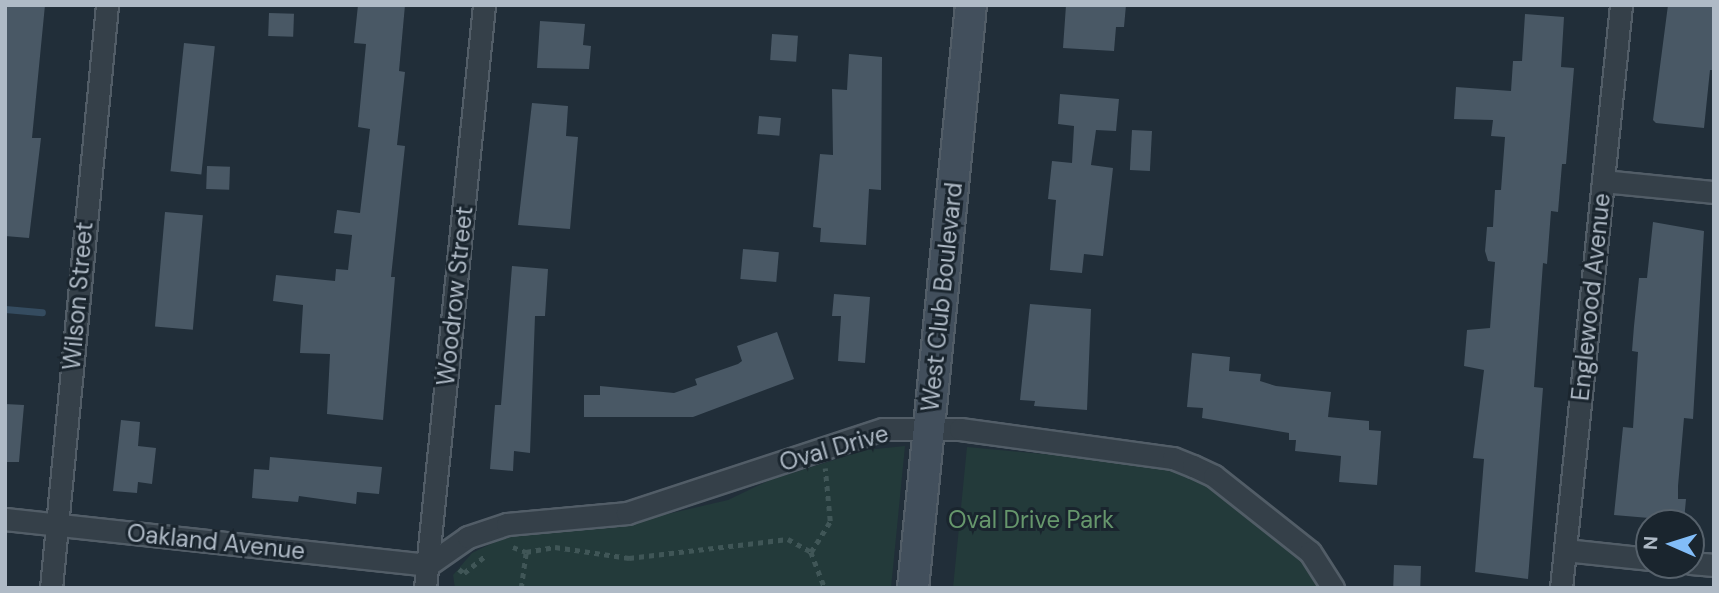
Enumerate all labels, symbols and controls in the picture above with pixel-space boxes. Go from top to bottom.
street label: West Club Boulevard [916,181,968,413]
street label: Englewood Avenue [1566,192,1616,402]
street label: Woodrow Street [431,205,479,387]
street label: Wilson Street [57,221,99,371]
street label: Oval Drive [776,419,892,477]
park label: Oval Drive Park [948,506,1114,534]
north arrow [1635,509,1705,579]
street label: Oakland Avenue [126,518,306,566]
text: N [1638,535,1663,551]

